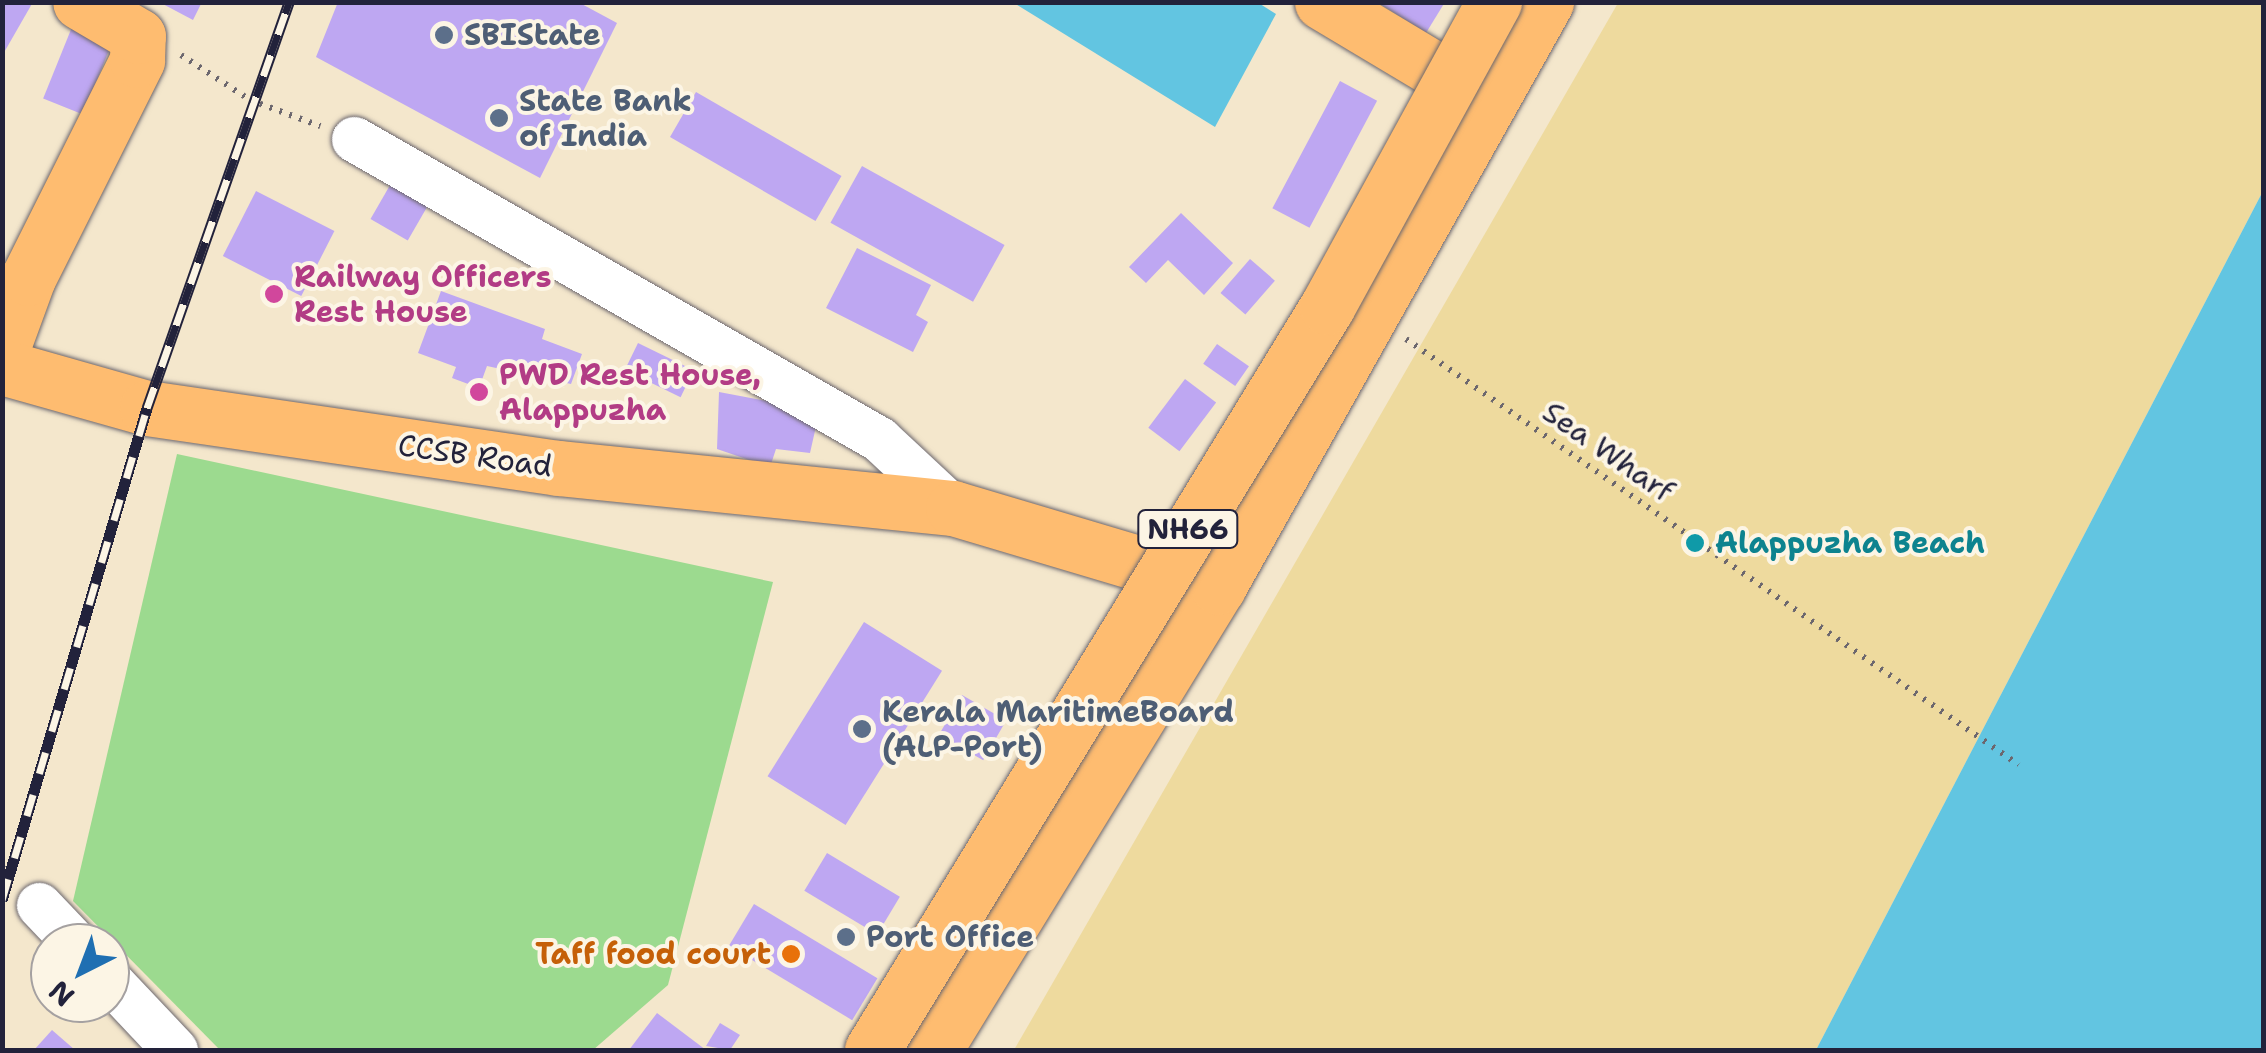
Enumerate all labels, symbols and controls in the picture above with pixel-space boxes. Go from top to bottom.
place label: SBIState [464,17,601,53]
marker: SBIState [433,24,455,46]
place label: State Bank of India [519,83,692,154]
marker: State Bank of India [488,107,510,129]
place label: Railway Officers Rest House [294,259,552,330]
marker: Railway Officers Rest House [263,283,285,305]
place label: PWD Rest House, Alappuzha [499,357,761,428]
marker: PWD Rest House, Alappuzha [468,381,490,403]
street label: Sea Wharf [1536,394,1680,510]
street label: CCSB Road [395,427,555,485]
road number: NH66 [1136,506,1240,552]
place label: Alappuzha Beach [1715,525,1985,561]
marker: Alappuzha Beach [1684,532,1706,554]
place label: Kerala MaritimeBoard (ALP-Port) [882,694,1234,764]
marker: Kerala MaritimeBoard (ALP-Port) [851,718,873,740]
place label: Port Office [866,919,1034,955]
north arrow [30,923,130,1023]
marker: Port Office [835,926,857,948]
place label: Taff food court [535,936,771,972]
marker: Taff food court [780,943,802,965]
text: N [40,972,82,1015]

